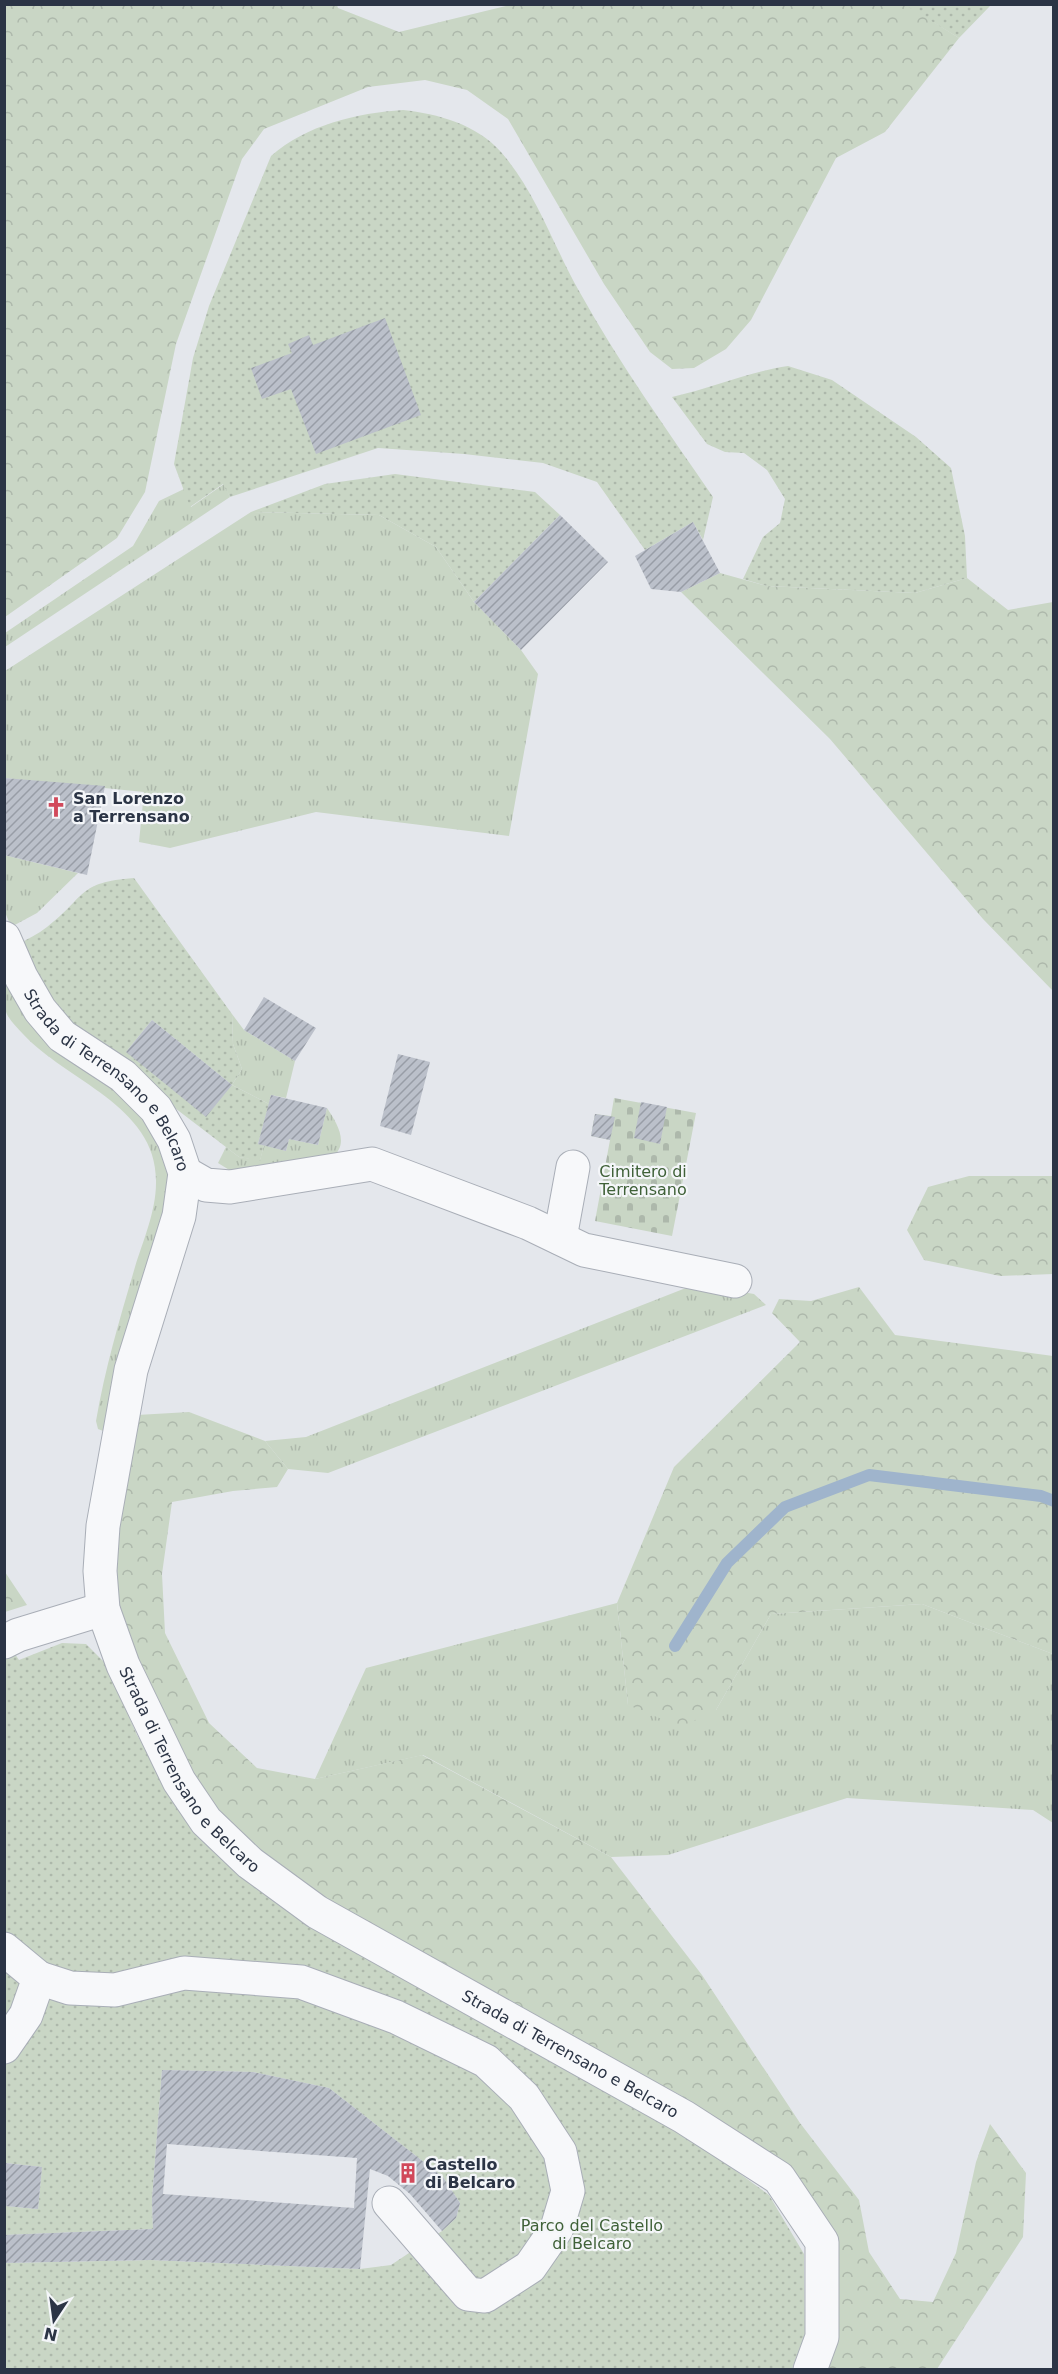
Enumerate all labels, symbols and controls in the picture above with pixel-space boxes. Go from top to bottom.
place label: San Lorenzo a Terrensano [73,789,190,826]
church icon: San Lorenzo a Terrensano [44,795,68,819]
street label: Strada di Terrensano e Belcaro [20,985,193,1174]
park label: Cimitero di Terrensano [598,1162,687,1199]
street label: Strada di Terrensano e Belcaro [116,1663,264,1876]
street label: Strada di Terrensano e Belcaro [459,1986,682,2122]
place label: Castello di Belcaro [425,2155,515,2192]
building icon: Castello di Belcaro [396,2161,420,2185]
park label: Parco del Castello di Belcaro [521,2216,663,2253]
north arrow [24,2290,84,2350]
text: N [42,2323,59,2345]

